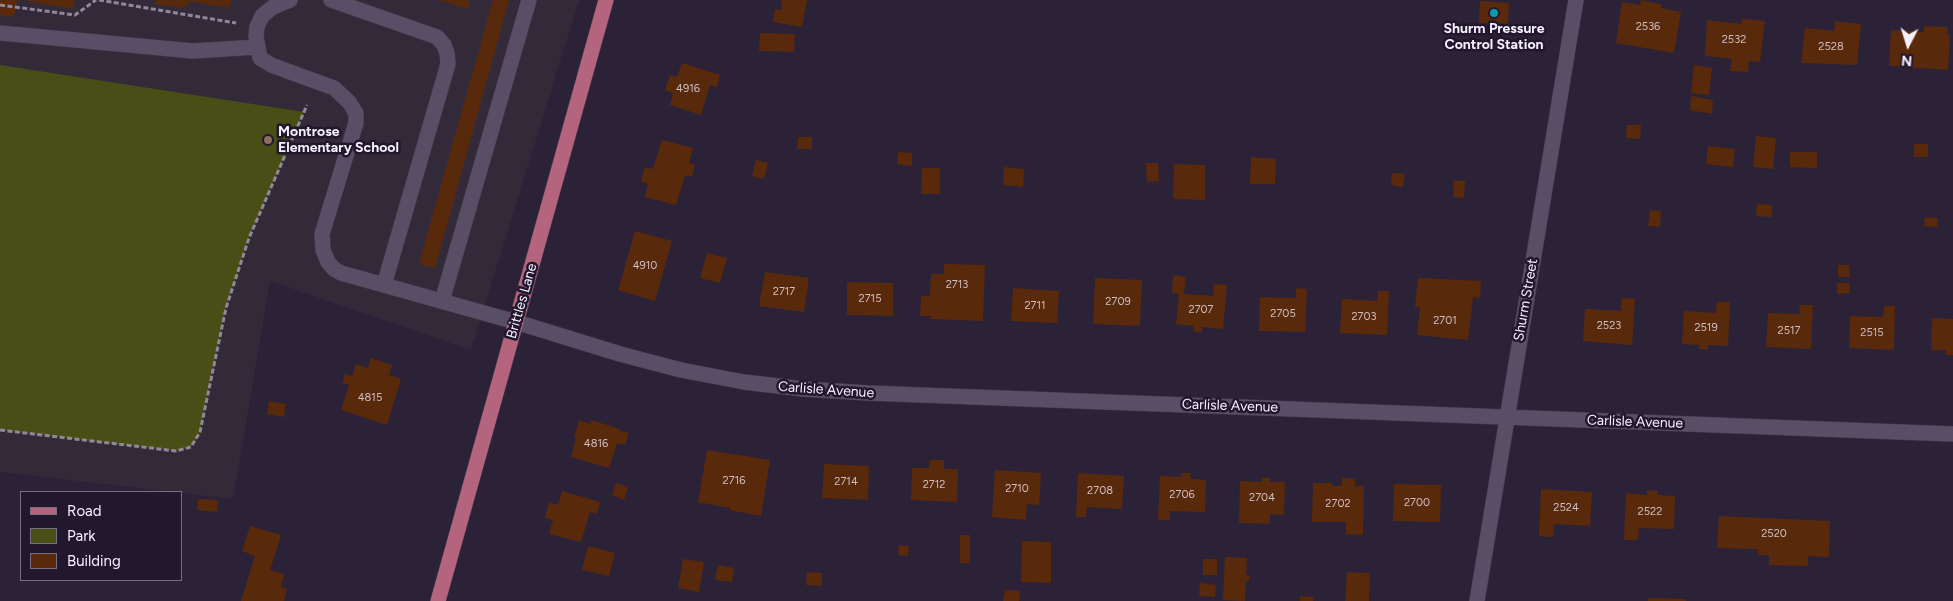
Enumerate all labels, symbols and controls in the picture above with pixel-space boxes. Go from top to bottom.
marker: Shurm Pressure Control Station [1488,7,1500,19]
house number: 2536 [1636,20,1660,34]
north arrow [1883,20,1933,70]
place label: Shurm Pressure Control Station [1444,21,1544,54]
house number: 2532 [1722,33,1746,47]
house number: 2528 [1818,40,1844,54]
text: N [1901,52,1913,69]
house number: 4916 [676,82,700,96]
place label: Montrose Elementary School [278,124,399,156]
marker: Montrose Elementary School [262,134,274,146]
street label: Shurm Street [1510,257,1542,343]
house number: 4910 [633,259,657,273]
street label: Brittles Lane [503,261,541,341]
house number: 2713 [946,278,968,292]
house number: 2717 [773,285,795,299]
house number: 2715 [859,292,881,306]
house number: 2709 [1105,295,1131,309]
house number: 2711 [1024,299,1046,313]
house number: 2707 [1188,303,1214,317]
house number: 2705 [1270,307,1296,321]
house number: 2703 [1351,310,1377,324]
house number: 2701 [1433,314,1457,328]
house number: 2523 [1597,319,1621,333]
house number: 2519 [1694,321,1718,335]
house number: 2517 [1778,324,1800,338]
house number: 2515 [1860,326,1884,340]
street label: Carlisle Avenue [777,378,875,402]
house number: 4815 [358,391,382,405]
street label: Carlisle Avenue [1182,396,1278,416]
street label: Carlisle Avenue [1587,412,1683,432]
house number: 4816 [584,437,608,451]
house number: 2716 [723,474,745,488]
house number: 2714 [834,475,858,489]
house number: 2712 [923,478,945,492]
house number: 2710 [1005,482,1029,496]
house number: 2708 [1087,484,1113,498]
house number: 2706 [1169,488,1195,502]
legend [20,491,182,581]
house number: 2704 [1249,491,1275,505]
house number: 2700 [1404,496,1430,510]
house number: 2702 [1325,497,1351,511]
house number: 2524 [1553,501,1579,515]
text: Road [67,502,102,520]
house number: 2522 [1638,505,1662,519]
text: Park [67,527,96,545]
house number: 2520 [1761,527,1787,541]
text: Building [67,552,121,570]

